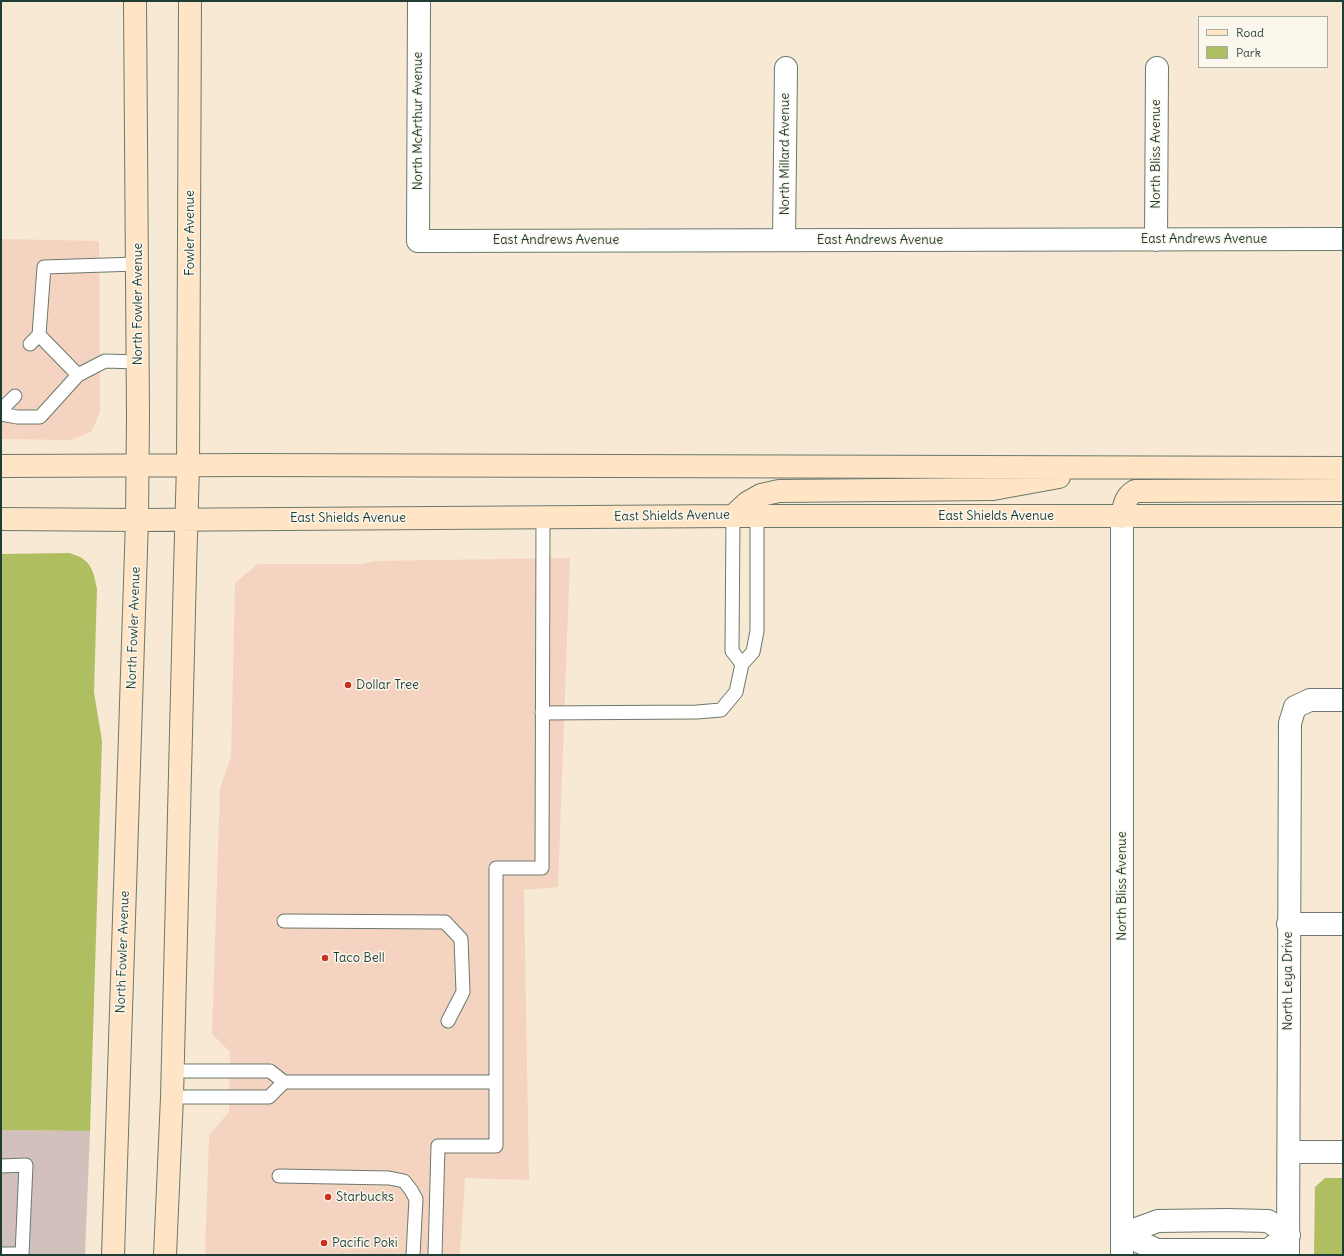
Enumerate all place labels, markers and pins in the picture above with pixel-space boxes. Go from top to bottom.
place label: Dollar Tree [356,677,419,693]
marker: Dollar Tree [343,680,353,690]
place label: Taco Bell [333,950,385,966]
marker: Taco Bell [320,953,330,963]
place label: Starbucks [336,1189,394,1205]
marker: Starbucks [323,1192,333,1202]
place label: Pacific Poki [332,1235,398,1251]
marker: Pacific Poki [319,1238,329,1248]

